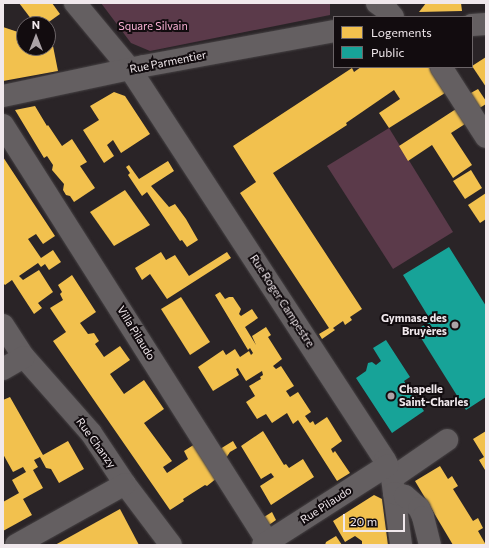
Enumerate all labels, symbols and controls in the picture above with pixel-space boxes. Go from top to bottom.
north arrow [16,16,56,56]
legend [333,16,473,68]
text: N [32,18,40,31]
park label: Square Silvain [118,19,188,33]
text: Logements [371,25,432,39]
text: Public [371,45,404,59]
street label: Rue Parmentier [129,48,207,76]
street label: Rue Roger Campestre [247,252,317,350]
street label: Villa Pilaudo [114,304,158,362]
place label: Gymnase des Bruyères [381,312,447,338]
marker: Gymnase des Bruyères [450,320,460,330]
place label: Chapelle Saint-Charles [399,383,468,409]
marker: Chapelle Saint-Charles [386,391,396,401]
street label: Rue Chanzy [73,415,119,471]
street label: Rue Pilaudo [298,483,354,527]
scale bar [345,506,407,532]
text: 20 m [350,514,377,528]

